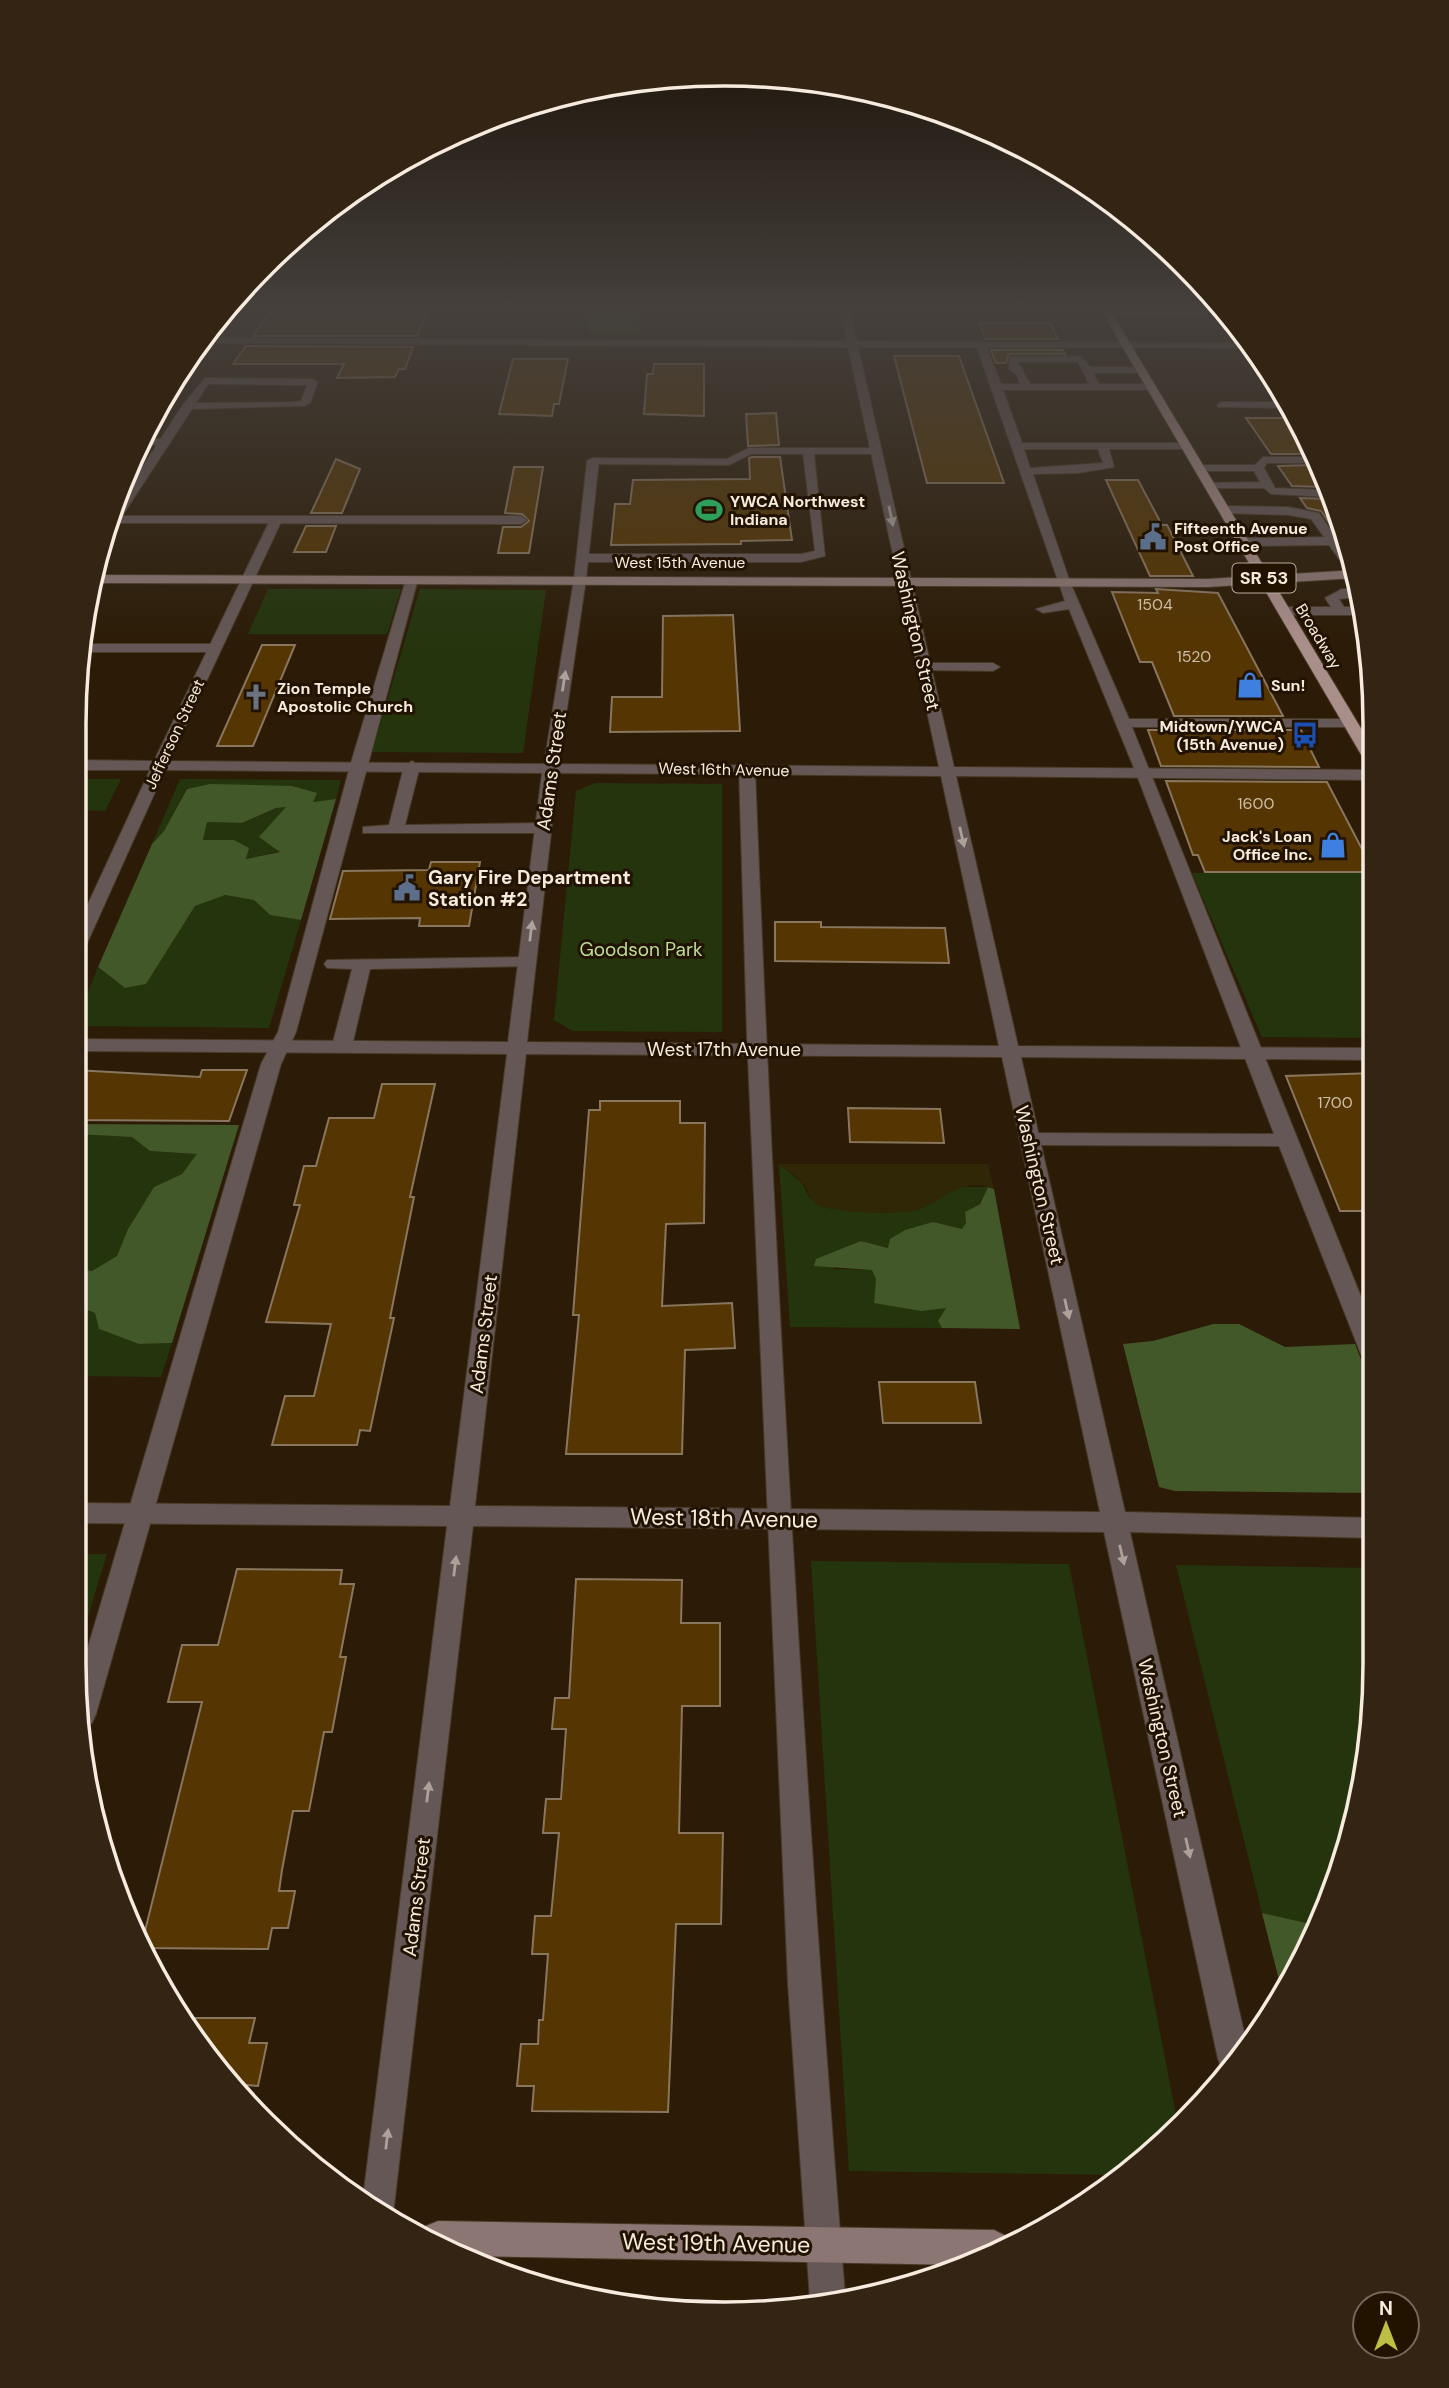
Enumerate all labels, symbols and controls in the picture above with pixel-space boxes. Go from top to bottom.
place label: YWCA Northwest Indiana [730,491,865,530]
sports icon: YWCA Northwest Indiana [694,495,724,525]
one-way arrow [885,505,896,527]
place label: Fifteenth Avenue Post Office [1174,518,1308,557]
public building icon: Fifteenth Avenue Post Office [1138,522,1168,552]
street label: Washington Street [885,549,946,713]
street label: West 15th Avenue [615,552,745,573]
road number: SR 53 [1232,564,1296,592]
house number: 1504 [1137,594,1173,615]
street label: Broadway [1291,600,1346,673]
house number: 1520 [1177,646,1211,667]
one-way arrow [559,670,570,692]
shop icon: Sun! [1235,670,1265,700]
place label: Sun! [1271,675,1305,696]
street label: Jefferson Street [140,676,209,793]
place label: Zion Temple Apostolic Church [277,678,413,717]
church icon: Zion Temple Apostolic Church [241,682,271,712]
street label: Adams Street [531,710,572,832]
place label: Midtown/YWCA (15th Avenue) [1160,716,1284,755]
bus stop icon: Midtown/YWCA (15th Avenue) [1290,720,1320,750]
street label: West 16th Avenue [658,758,790,781]
house number: 1600 [1238,793,1275,814]
one-way arrow [957,826,968,848]
place label: Jack's Loan Office Inc. [1222,826,1312,865]
shop icon: Jack's Loan Office Inc. [1318,830,1348,860]
place label: Gary Fire Department Station #2 [428,865,631,912]
public building icon: Gary Fire Department Station #2 [392,873,422,903]
one-way arrow [526,920,537,942]
park label: Goodson Park [579,937,703,962]
street label: West 17th Avenue [647,1037,801,1062]
house number: 1700 [1317,1092,1353,1113]
street label: Washington Street [1009,1103,1070,1267]
street label: Adams Street [464,1273,503,1395]
one-way arrow [1062,1298,1073,1320]
street label: West 18th Avenue [630,1501,818,1535]
one-way arrow [1117,1544,1128,1566]
one-way arrow [450,1555,461,1577]
street label: Washington Street [1132,1656,1193,1820]
one-way arrow [423,1781,434,1803]
street label: Adams Street [397,1836,436,1958]
one-way arrow [1182,1837,1193,1859]
one-way arrow [382,2128,393,2150]
street label: West 19th Avenue [622,2226,810,2260]
north arrow [1351,2290,1421,2360]
text: N [1379,2296,1393,2321]

